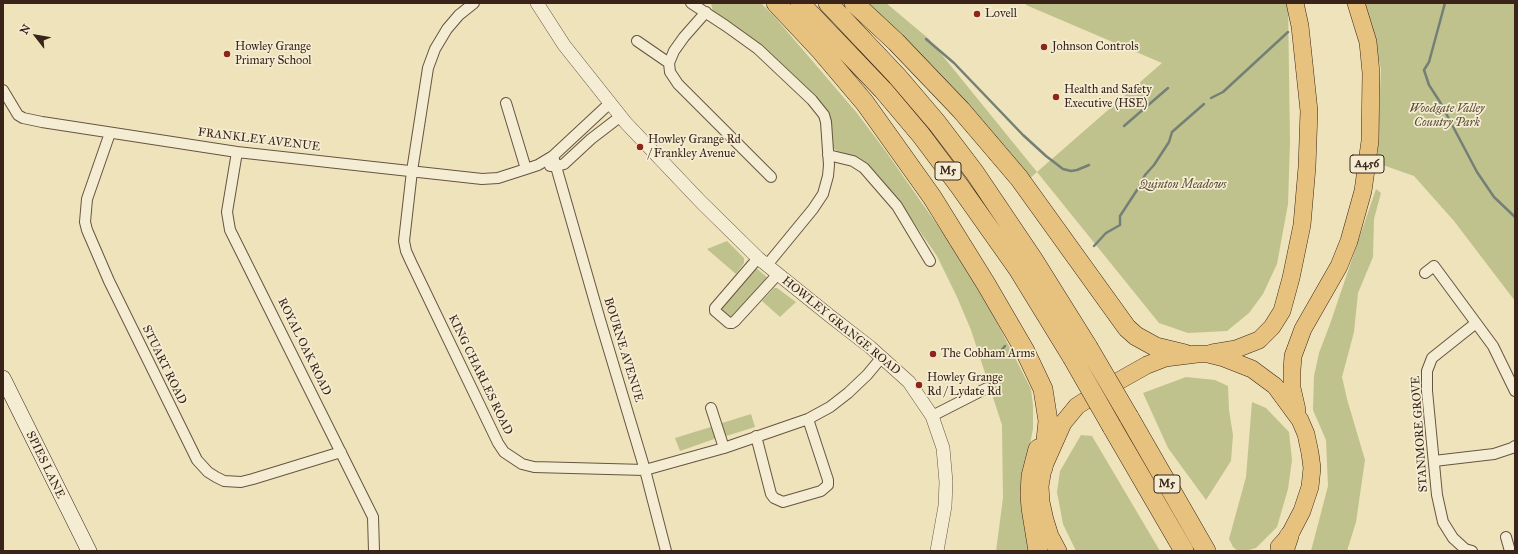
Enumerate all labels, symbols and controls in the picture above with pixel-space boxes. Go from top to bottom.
place label: Lovell [985,7,1017,21]
marker: Lovell [972,9,982,19]
north arrow [16,16,56,56]
text: N [17,22,33,37]
place label: Howley Grange Primary School [235,40,312,68]
place label: Johnson Controls [1052,40,1139,54]
marker: Johnson Controls [1039,42,1049,52]
marker: Howley Grange Primary School [222,49,232,59]
place label: Health and Safety Executive (HSE) [1064,83,1152,111]
marker: Health and Safety Executive (HSE) [1051,92,1061,102]
park label: Woodgate Valley Country Park [1409,102,1485,130]
street label: FRANKLEY AVENUE [197,125,321,155]
place label: Howley Grange Rd / Frankley Avenue [648,133,741,161]
marker: Howley Grange Rd / Frankley Avenue [635,142,645,152]
road number: A456 [1350,155,1384,173]
road number: M5 [935,162,961,180]
park label: Quinton Meadows [1140,178,1226,192]
street label: HOWLEY GRANGE ROAD [779,274,903,378]
street label: ROYAL OAK ROAD [274,296,334,398]
street label: BOURNE AVENUE [600,296,646,404]
street label: KING CHARLES ROAD [445,313,515,437]
street label: STUART ROAD [139,323,189,407]
place label: The Cobham Arms [941,347,1035,361]
marker: The Cobham Arms [928,349,938,359]
place label: Howley Grange Rd / Lydate Rd [927,371,1003,399]
street label: STANMORE GROVE [1409,375,1431,493]
marker: Howley Grange Rd / Lydate Rd [914,380,924,390]
street label: SPIES LANE [23,429,67,501]
road number: M5 [1154,475,1180,493]

